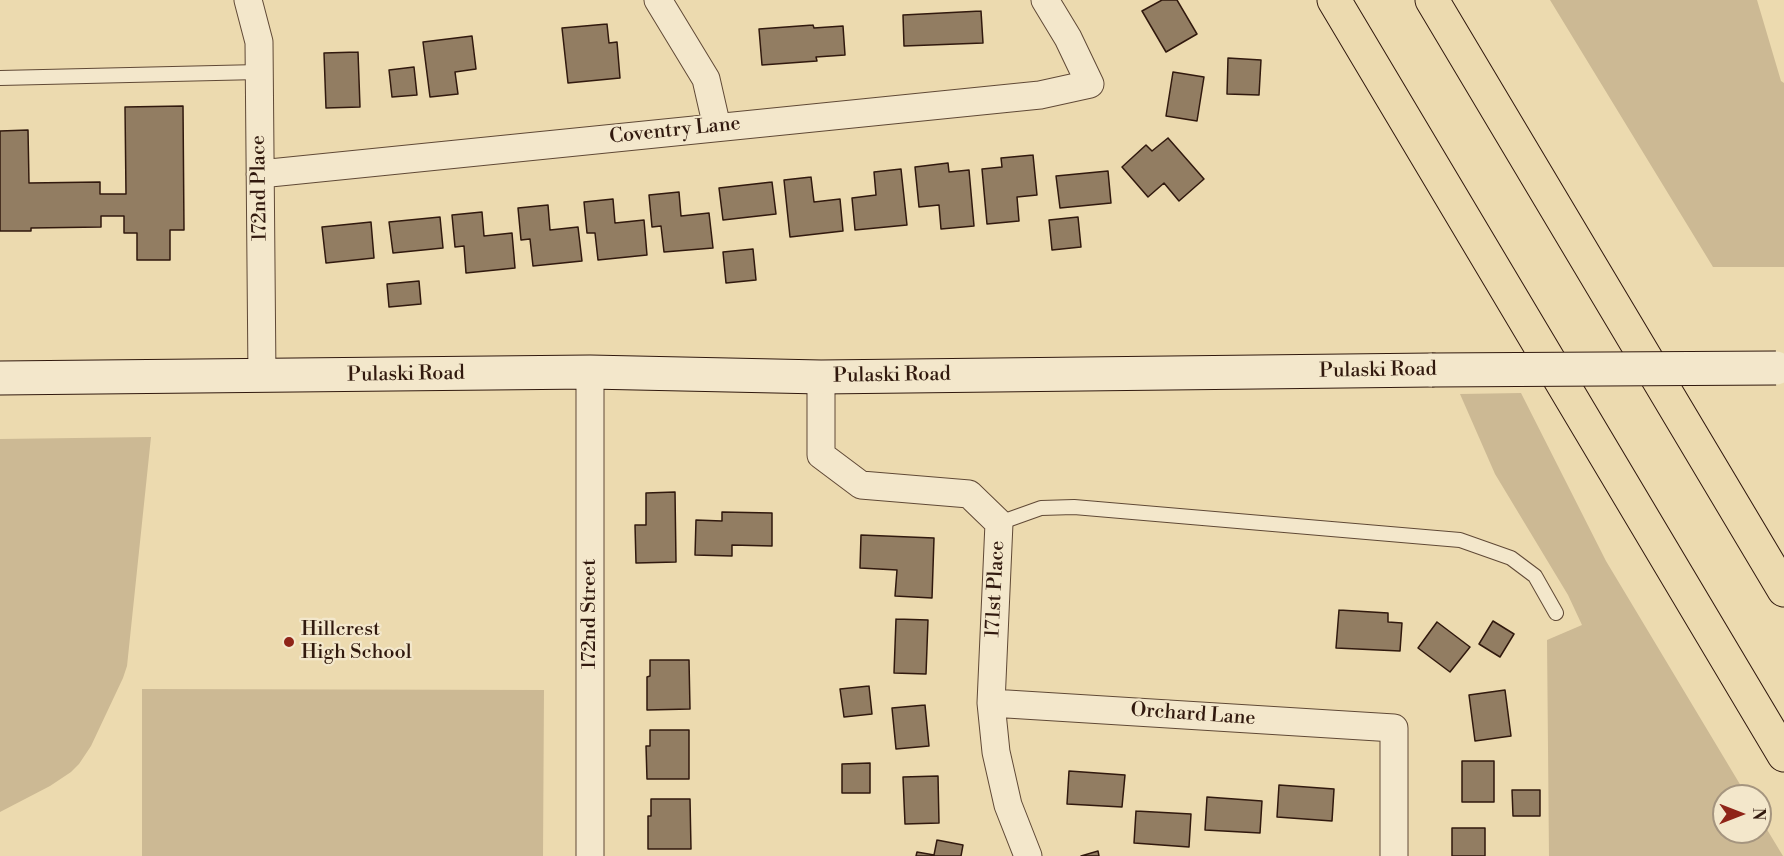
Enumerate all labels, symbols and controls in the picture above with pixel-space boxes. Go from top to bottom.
street label: Coventry Lane [608,112,742,150]
street label: 172nd Place [247,135,273,241]
street label: Pulaski Road [1319,358,1437,384]
street label: Pulaski Road [347,362,465,388]
street label: Pulaski Road [833,363,951,389]
street label: 171st Place [981,540,1011,638]
street label: 172nd Street [578,559,602,669]
place label: Hillcrest High School [301,618,412,665]
marker: Hillcrest High School [282,635,296,649]
street label: Orchard Lane [1130,699,1256,731]
north arrow [1712,784,1772,844]
text: N [1748,808,1768,820]

